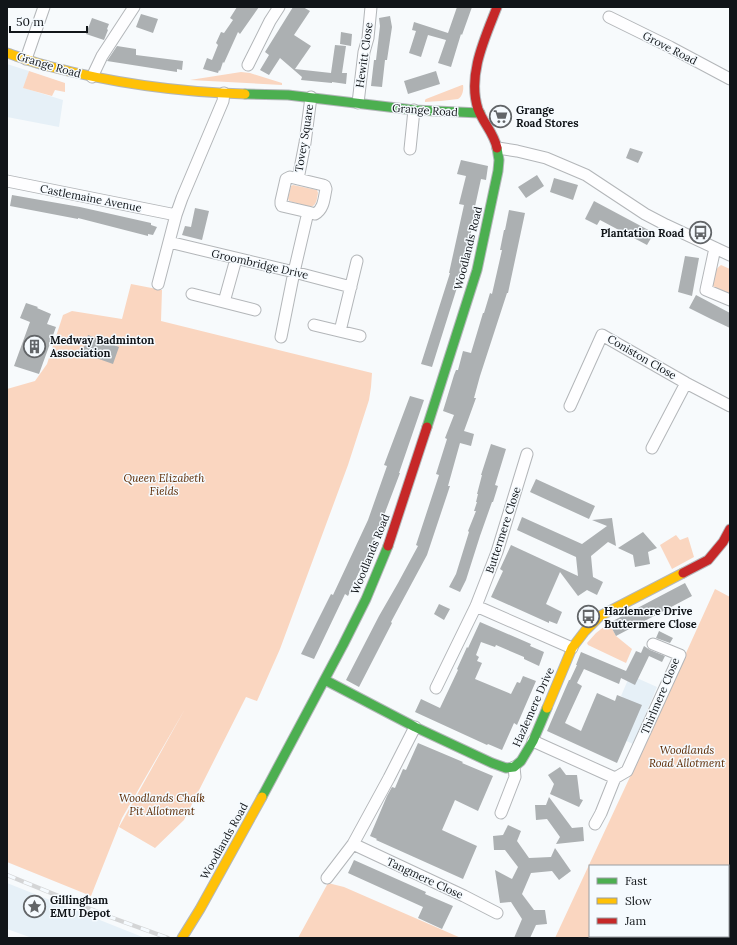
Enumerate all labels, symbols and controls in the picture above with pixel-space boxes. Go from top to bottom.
scale bar [10,8,87,34]
text: 50 m [16,14,44,29]
street label: Hewitt Close [352,21,376,89]
street label: Grove Road [640,28,700,68]
street label: Grange Road [15,49,83,81]
street label: Grange Road [392,101,459,119]
street label: Tovey Square [292,103,316,173]
supermarket icon: Grange Road Stores [487,103,513,129]
place label: Grange Road Stores [516,103,579,130]
street label: Castlemaine Avenue [39,181,143,215]
street label: Woodlands Road [451,204,485,291]
bus stop icon: Plantation Road [687,220,713,246]
place label: Plantation Road [600,226,684,240]
street label: Groombridge Drive [210,246,310,282]
street label: Coniston Close [605,332,679,382]
building icon: Medway Badminton Association [22,333,48,359]
place label: Medway Badminton Association [50,333,154,360]
park label: Queen Elizabeth Fields [123,471,205,498]
street label: Buttermere Close [482,485,524,575]
street label: Woodlands Road [348,511,393,596]
bus stop icon: Hazlemere Drive Buttermere Close [576,604,602,630]
place label: Hazlemere Drive Buttermere Close [604,604,697,631]
street label: Thirlmere Close [638,656,682,736]
street label: Hazlemere Drive [509,665,557,749]
park label: Woodlands Road Allotment [649,743,725,770]
park label: Woodlands Chalk Pit Allotment [119,791,205,818]
street label: Woodlands Road [197,800,251,882]
street label: Tangmere Close [385,854,465,902]
legend [589,865,729,937]
text: Fast [625,873,648,888]
place icon: Gillingham EMU Depot [22,893,48,919]
place label: Gillingham EMU Depot [50,893,111,920]
text: Slow [625,893,652,908]
text: Jam [624,913,646,928]

